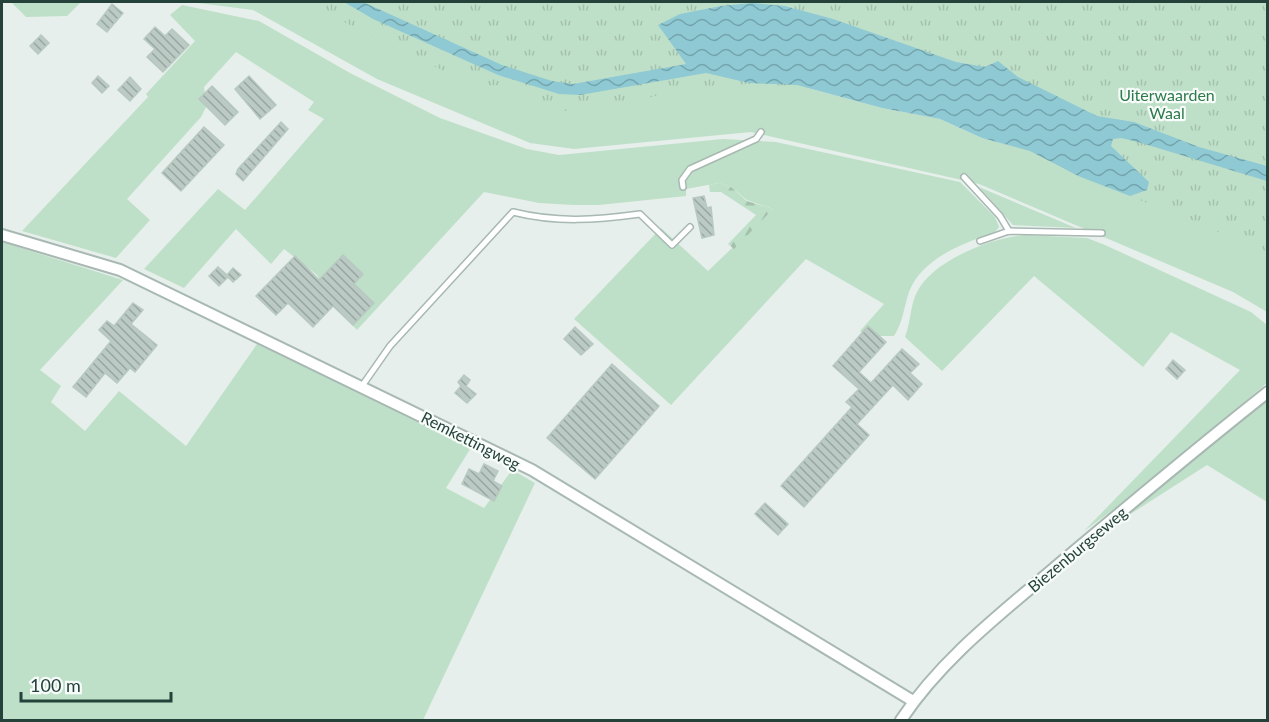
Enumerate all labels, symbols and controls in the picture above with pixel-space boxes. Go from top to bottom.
park label: Uiterwaarden Waal [1119,85,1215,122]
street label: Remkettingweg [418,407,524,473]
street label: Biezenburgseweg [1024,502,1130,596]
scale bar [21,665,171,703]
text: 100 m [30,674,81,696]

